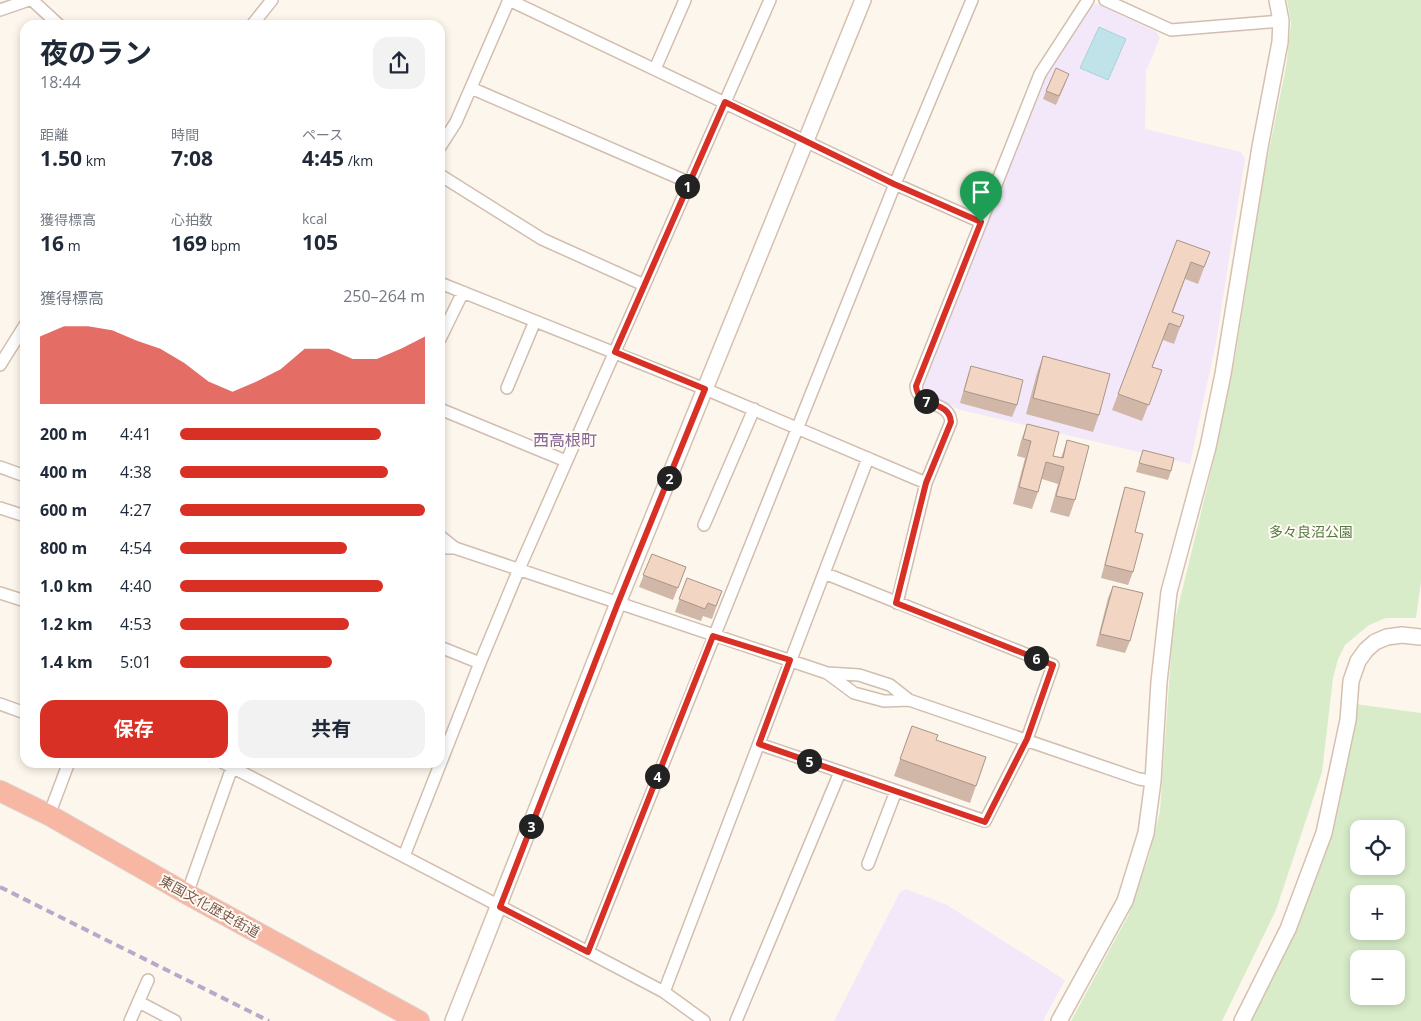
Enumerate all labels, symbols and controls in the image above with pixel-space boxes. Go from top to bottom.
text: 夜のラン [40,33,152,71]
button: share [373,37,425,89]
text: 18:44 [40,71,81,93]
text: 距離 [40,125,68,144]
text: 時間 [171,125,199,144]
text: ペース [302,125,343,144]
text: 1.50 [40,144,82,172]
text: 7:08 [171,144,213,172]
text: 4:45 [302,144,344,172]
text: km [82,151,106,170]
text: /km [344,151,373,170]
pin [960,171,1002,222]
pin: 1 [674,174,700,198]
text: 1 [683,177,692,196]
icon: arrive [967,178,995,206]
text: kcal [302,209,327,228]
text: 獲得標高 [40,210,96,229]
text: 心拍数 [171,210,213,229]
text: 105 [302,228,338,256]
text: 16 [40,229,64,257]
text: 169 [171,229,207,257]
text: m [64,236,81,255]
text: bpm [207,236,241,255]
text: 250–264 m [343,285,425,307]
text: 獲得標高 [40,287,104,309]
pin: 7 [914,388,938,414]
text: 7 [922,392,931,411]
text: 200 m [40,423,87,445]
text: 4:41 [120,423,152,445]
district label: 西高根町 [533,429,597,451]
text: 400 m [40,461,87,483]
text: 4:38 [120,461,152,483]
pin: 2 [656,466,682,490]
text: 2 [665,469,674,488]
text: 600 m [40,499,87,521]
text: 4:27 [120,499,152,521]
park label: 多々良沼公園 [1269,522,1353,541]
text: 800 m [40,537,87,559]
text: 4:54 [120,537,152,559]
text: 1.0 km [40,575,93,597]
text: 4:40 [120,575,152,597]
text: 1.2 km [40,613,93,635]
text: 4:53 [120,613,152,635]
pin: 6 [1024,646,1048,670]
text: 6 [1032,649,1041,668]
text: 1.4 km [40,651,93,673]
text: 5:01 [120,651,152,673]
button: 保存 [40,700,228,758]
button: 共有 [238,700,425,758]
pin: 5 [796,748,822,774]
text: 5 [805,752,814,771]
pin: 4 [644,764,670,788]
text: 4 [653,767,662,786]
pin: 3 [518,814,544,838]
text: 3 [527,817,536,836]
map controls [1350,820,1405,1005]
button: locate [1350,820,1405,875]
street label: 東国文化歴史街道 [156,871,264,941]
button: + [1350,885,1405,940]
button: − [1350,950,1405,1005]

